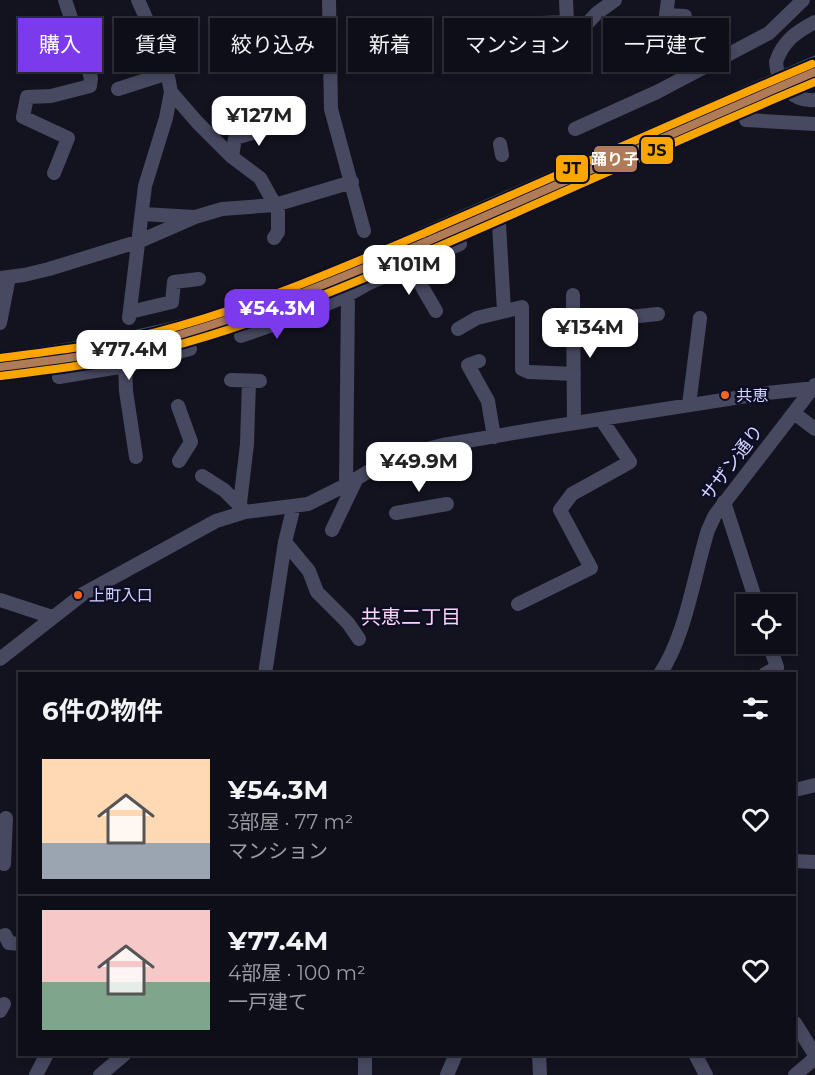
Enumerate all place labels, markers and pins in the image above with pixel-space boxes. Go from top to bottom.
pin: ¥127M [217,96,301,147]
pin: ¥101M [367,245,451,296]
pin: ¥54.3M [228,289,326,340]
pin: ¥134M [548,308,632,359]
pin: ¥77.4M [80,330,178,381]
place label: 共恵 [736,386,768,405]
marker: 共恵 [719,389,731,401]
pin: ¥49.9M [370,442,468,493]
place label: 上町入口 [89,586,153,605]
marker: 上町入口 [72,589,84,601]

